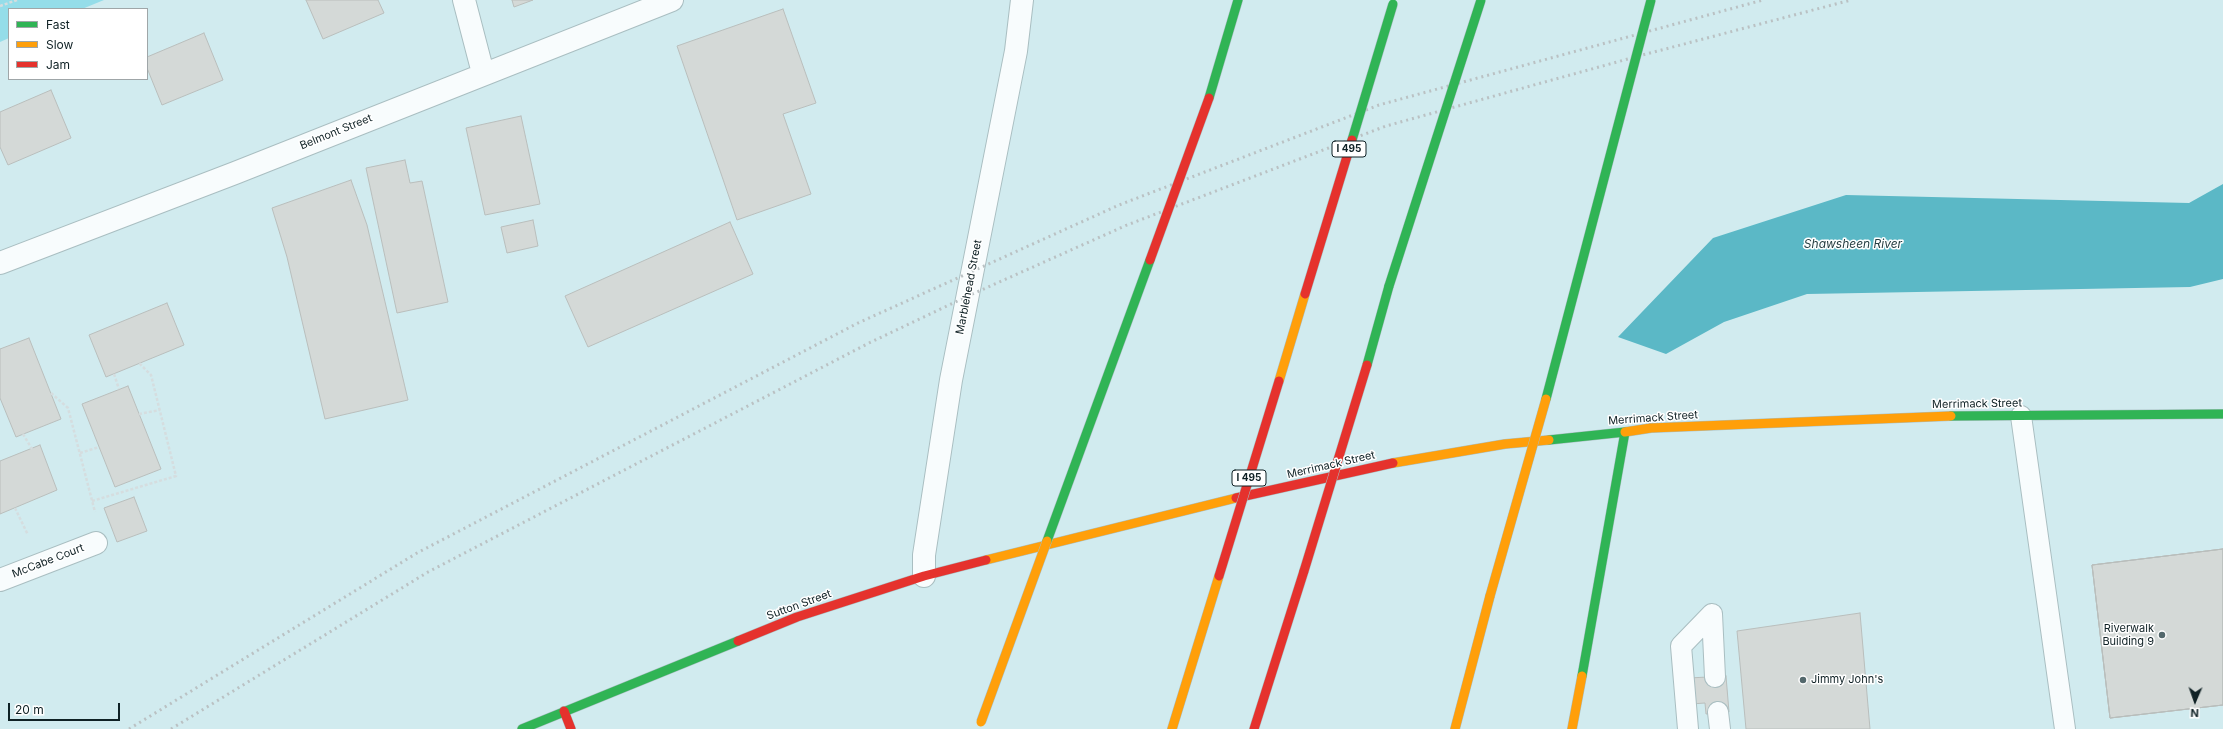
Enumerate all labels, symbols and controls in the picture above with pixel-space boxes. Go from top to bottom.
legend [8,8,148,80]
text: Fast [46,17,70,32]
text: Slow [46,37,73,52]
text: Jam [46,57,70,72]
street label: Belmont Street [298,112,374,152]
road number: I 495 [1332,141,1366,157]
water label: Shawsheen River [1804,237,1902,251]
street label: Marblehead Street [953,238,985,336]
street label: Merrimack Street [1932,397,2022,411]
street label: Merrimack Street [1608,408,1698,428]
street label: Merrimack Street [1286,448,1376,482]
road number: I 495 [1232,470,1266,486]
street label: McCabe Court [10,541,86,581]
street label: Sutton Street [765,587,833,623]
place label: Riverwalk Building 9 [2102,622,2154,648]
marker: Riverwalk Building 9 [2157,630,2167,640]
place label: Jimmy John's [1811,673,1883,687]
marker: Jimmy John's [1798,675,1808,685]
north arrow [2175,681,2215,721]
scale bar [10,695,122,721]
text: 20 m [15,702,44,717]
text: N [2190,706,2199,720]

